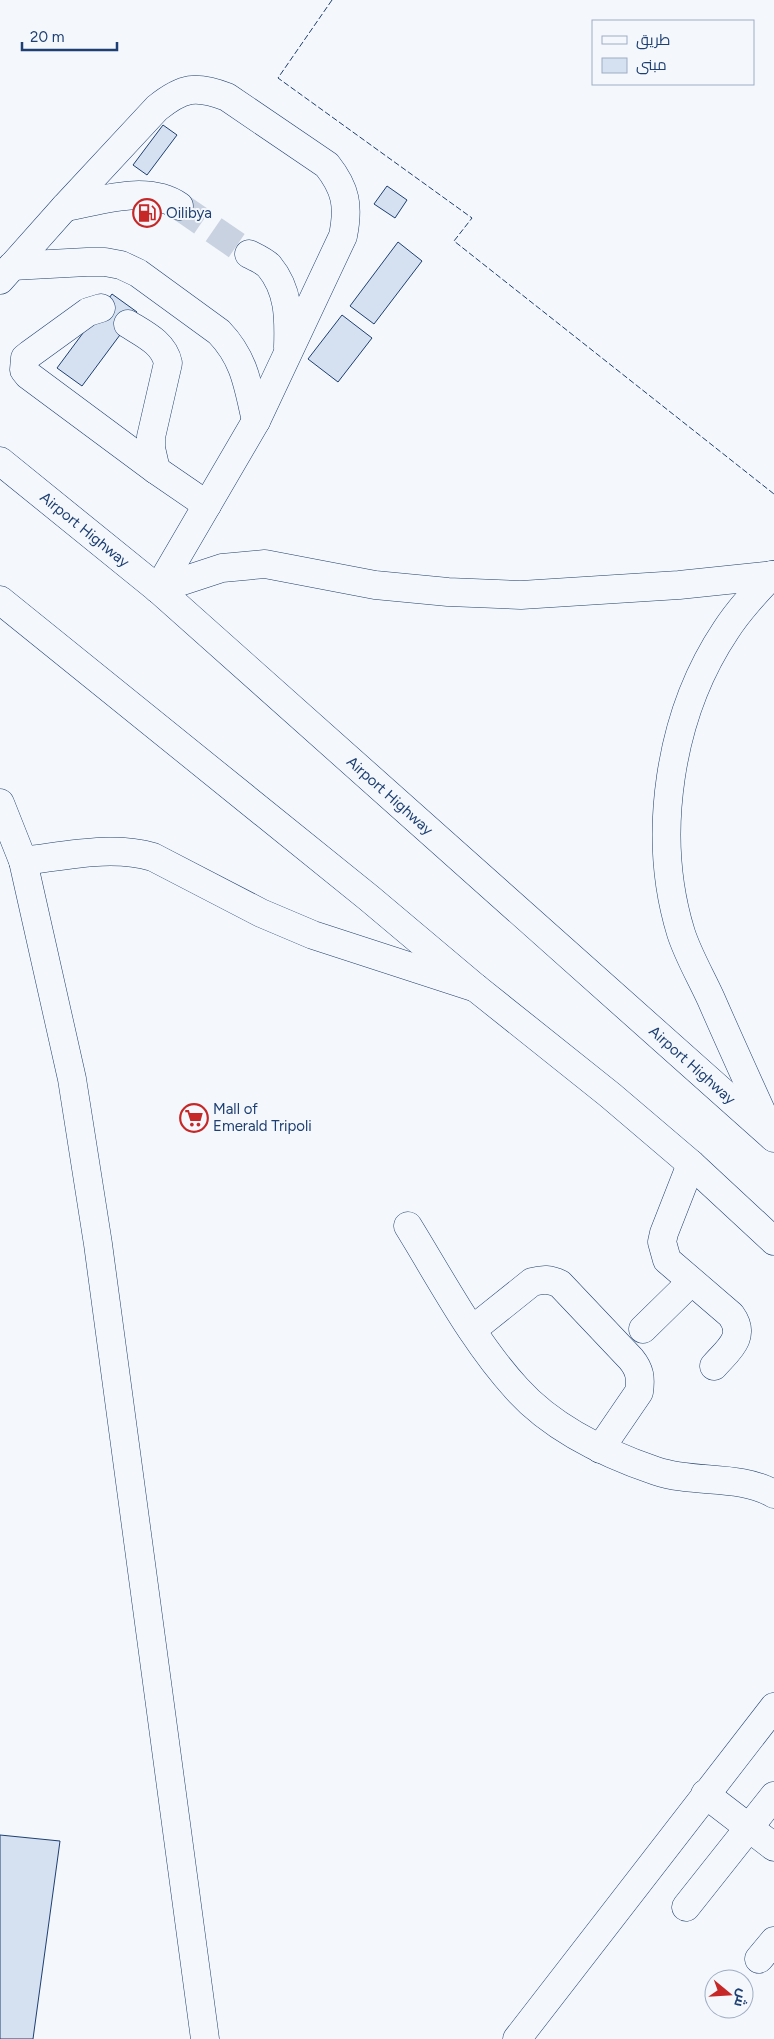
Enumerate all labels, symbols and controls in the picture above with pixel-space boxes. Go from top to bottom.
scale bar [22,20,118,52]
legend [592,20,754,85]
text: 20 m [30,28,64,46]
text: طريق [636,31,670,50]
text: مبنى [636,56,667,75]
fuel station icon: Oilibya [132,198,162,228]
place label: Oilibya [166,204,212,222]
street label: Airport Highway [36,488,133,571]
street label: Airport Highway [343,753,437,839]
street label: Airport Highway [645,1022,739,1108]
place label: Mall of Emerald Tripoli [213,1100,312,1135]
supermarket icon: Mall of Emerald Tripoli [179,1103,209,1133]
north arrow [704,1969,754,2019]
text: ش [730,1987,752,2009]

